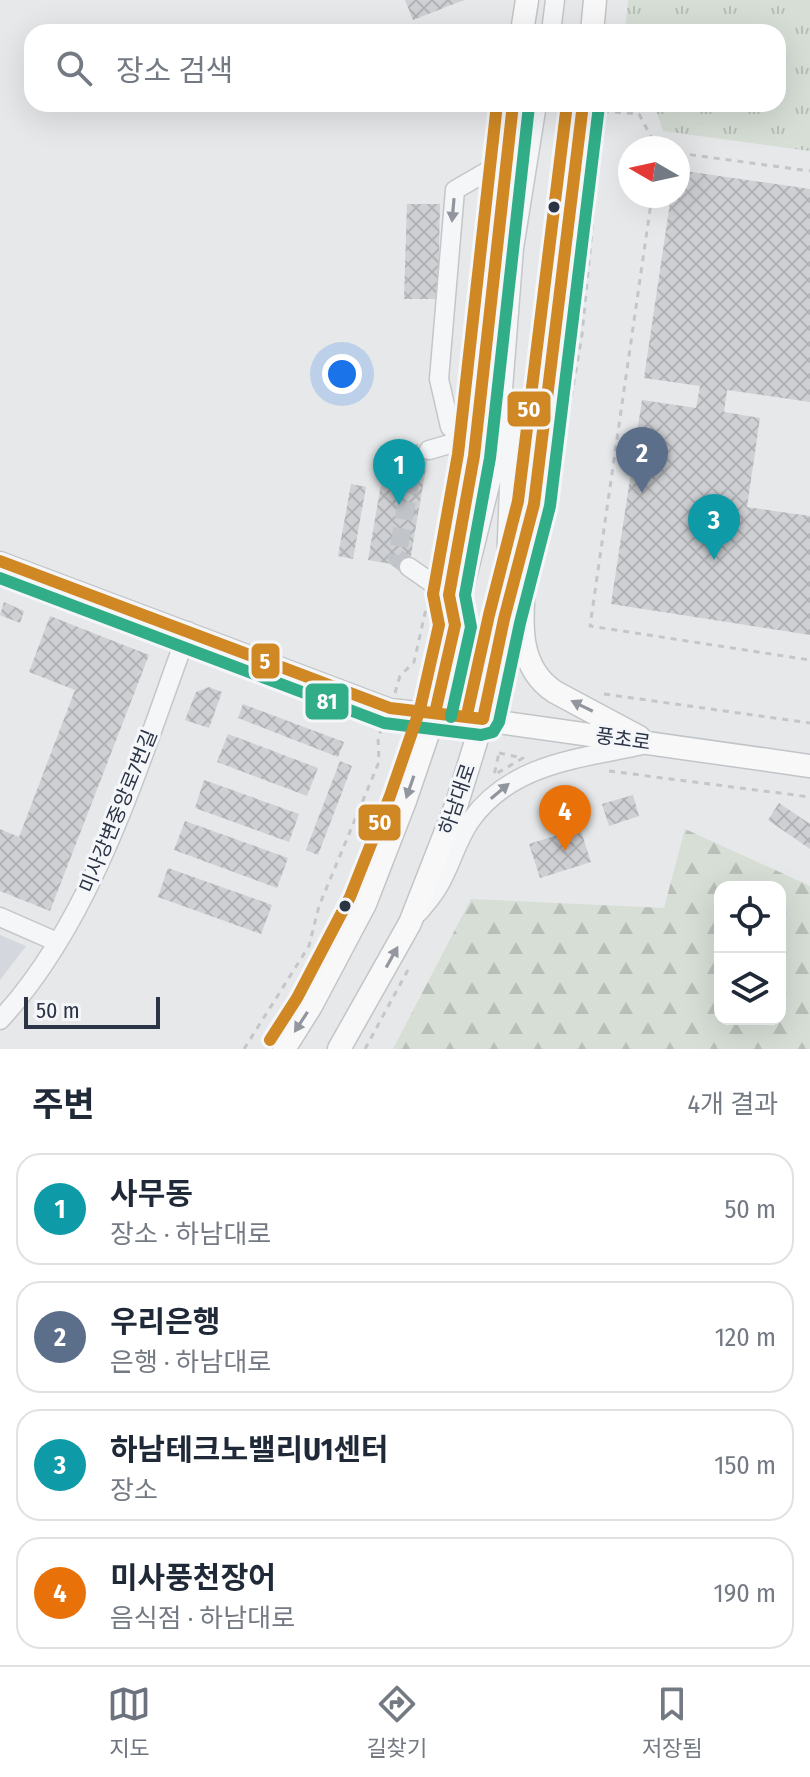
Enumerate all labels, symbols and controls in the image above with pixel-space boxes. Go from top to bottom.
search box [24,24,786,112]
icon: search [52,46,96,90]
text: 장소 검색 [116,53,233,89]
north arrow [618,136,690,208]
one-way arrow [446,198,459,223]
unlabelled marker [546,199,562,215]
your location [322,354,362,394]
line badge: 50 [506,390,552,428]
text: 50 [518,396,540,423]
pin: 2 [616,427,668,493]
pin: 1 [373,439,425,505]
pin: 3 [688,494,740,560]
line badge: 5 [250,642,281,680]
text: 5 [260,648,271,675]
line badge: 81 [304,682,350,721]
text: 81 [317,688,337,715]
one-way arrow [571,699,594,713]
street label: 풍초로 [594,723,652,755]
street label: 미사강변중앙로7번길 [74,726,162,896]
street label: 하남대로 [434,760,480,838]
one-way arrow [403,775,415,799]
one-way arrow [490,783,510,800]
pin: 4 [539,785,591,851]
line badge: 50 [357,803,402,842]
text: 50 [369,809,391,836]
map controls [714,881,786,1025]
button: locate [714,881,786,953]
unlabelled marker [337,898,353,914]
one-way arrow [384,946,398,968]
button: layers [714,953,786,1025]
scale bar [24,993,160,1029]
text: 50 m [36,997,80,1024]
one-way arrow [294,1012,309,1033]
text: 주변 [32,1084,95,1125]
text: 4개 결과 [688,1089,778,1120]
text: 사무동 [110,1176,193,1212]
text: 1 [55,1194,66,1225]
text: 50 m [724,1194,776,1225]
text: 장소 · 하남대로 [110,1219,271,1250]
text: 우리은행 [110,1304,220,1340]
text: 2 [54,1322,66,1353]
text: 120 m [715,1322,776,1353]
text: 은행 · 하남대로 [110,1347,271,1378]
text: 하남테크노밸리U1센터 [110,1432,389,1468]
text: 3 [54,1450,66,1481]
text: 150 m [714,1450,776,1481]
text: 장소 [110,1475,158,1506]
text: 미사풍천장어 [110,1560,276,1596]
text: 4 [53,1578,67,1609]
text: 190 m [714,1578,776,1609]
text: 음식점 · 하남대로 [110,1603,295,1634]
tab: 지도 [107,1682,151,1762]
tab: 길찾기 [366,1682,427,1762]
tab: 저장됨 [642,1682,703,1762]

